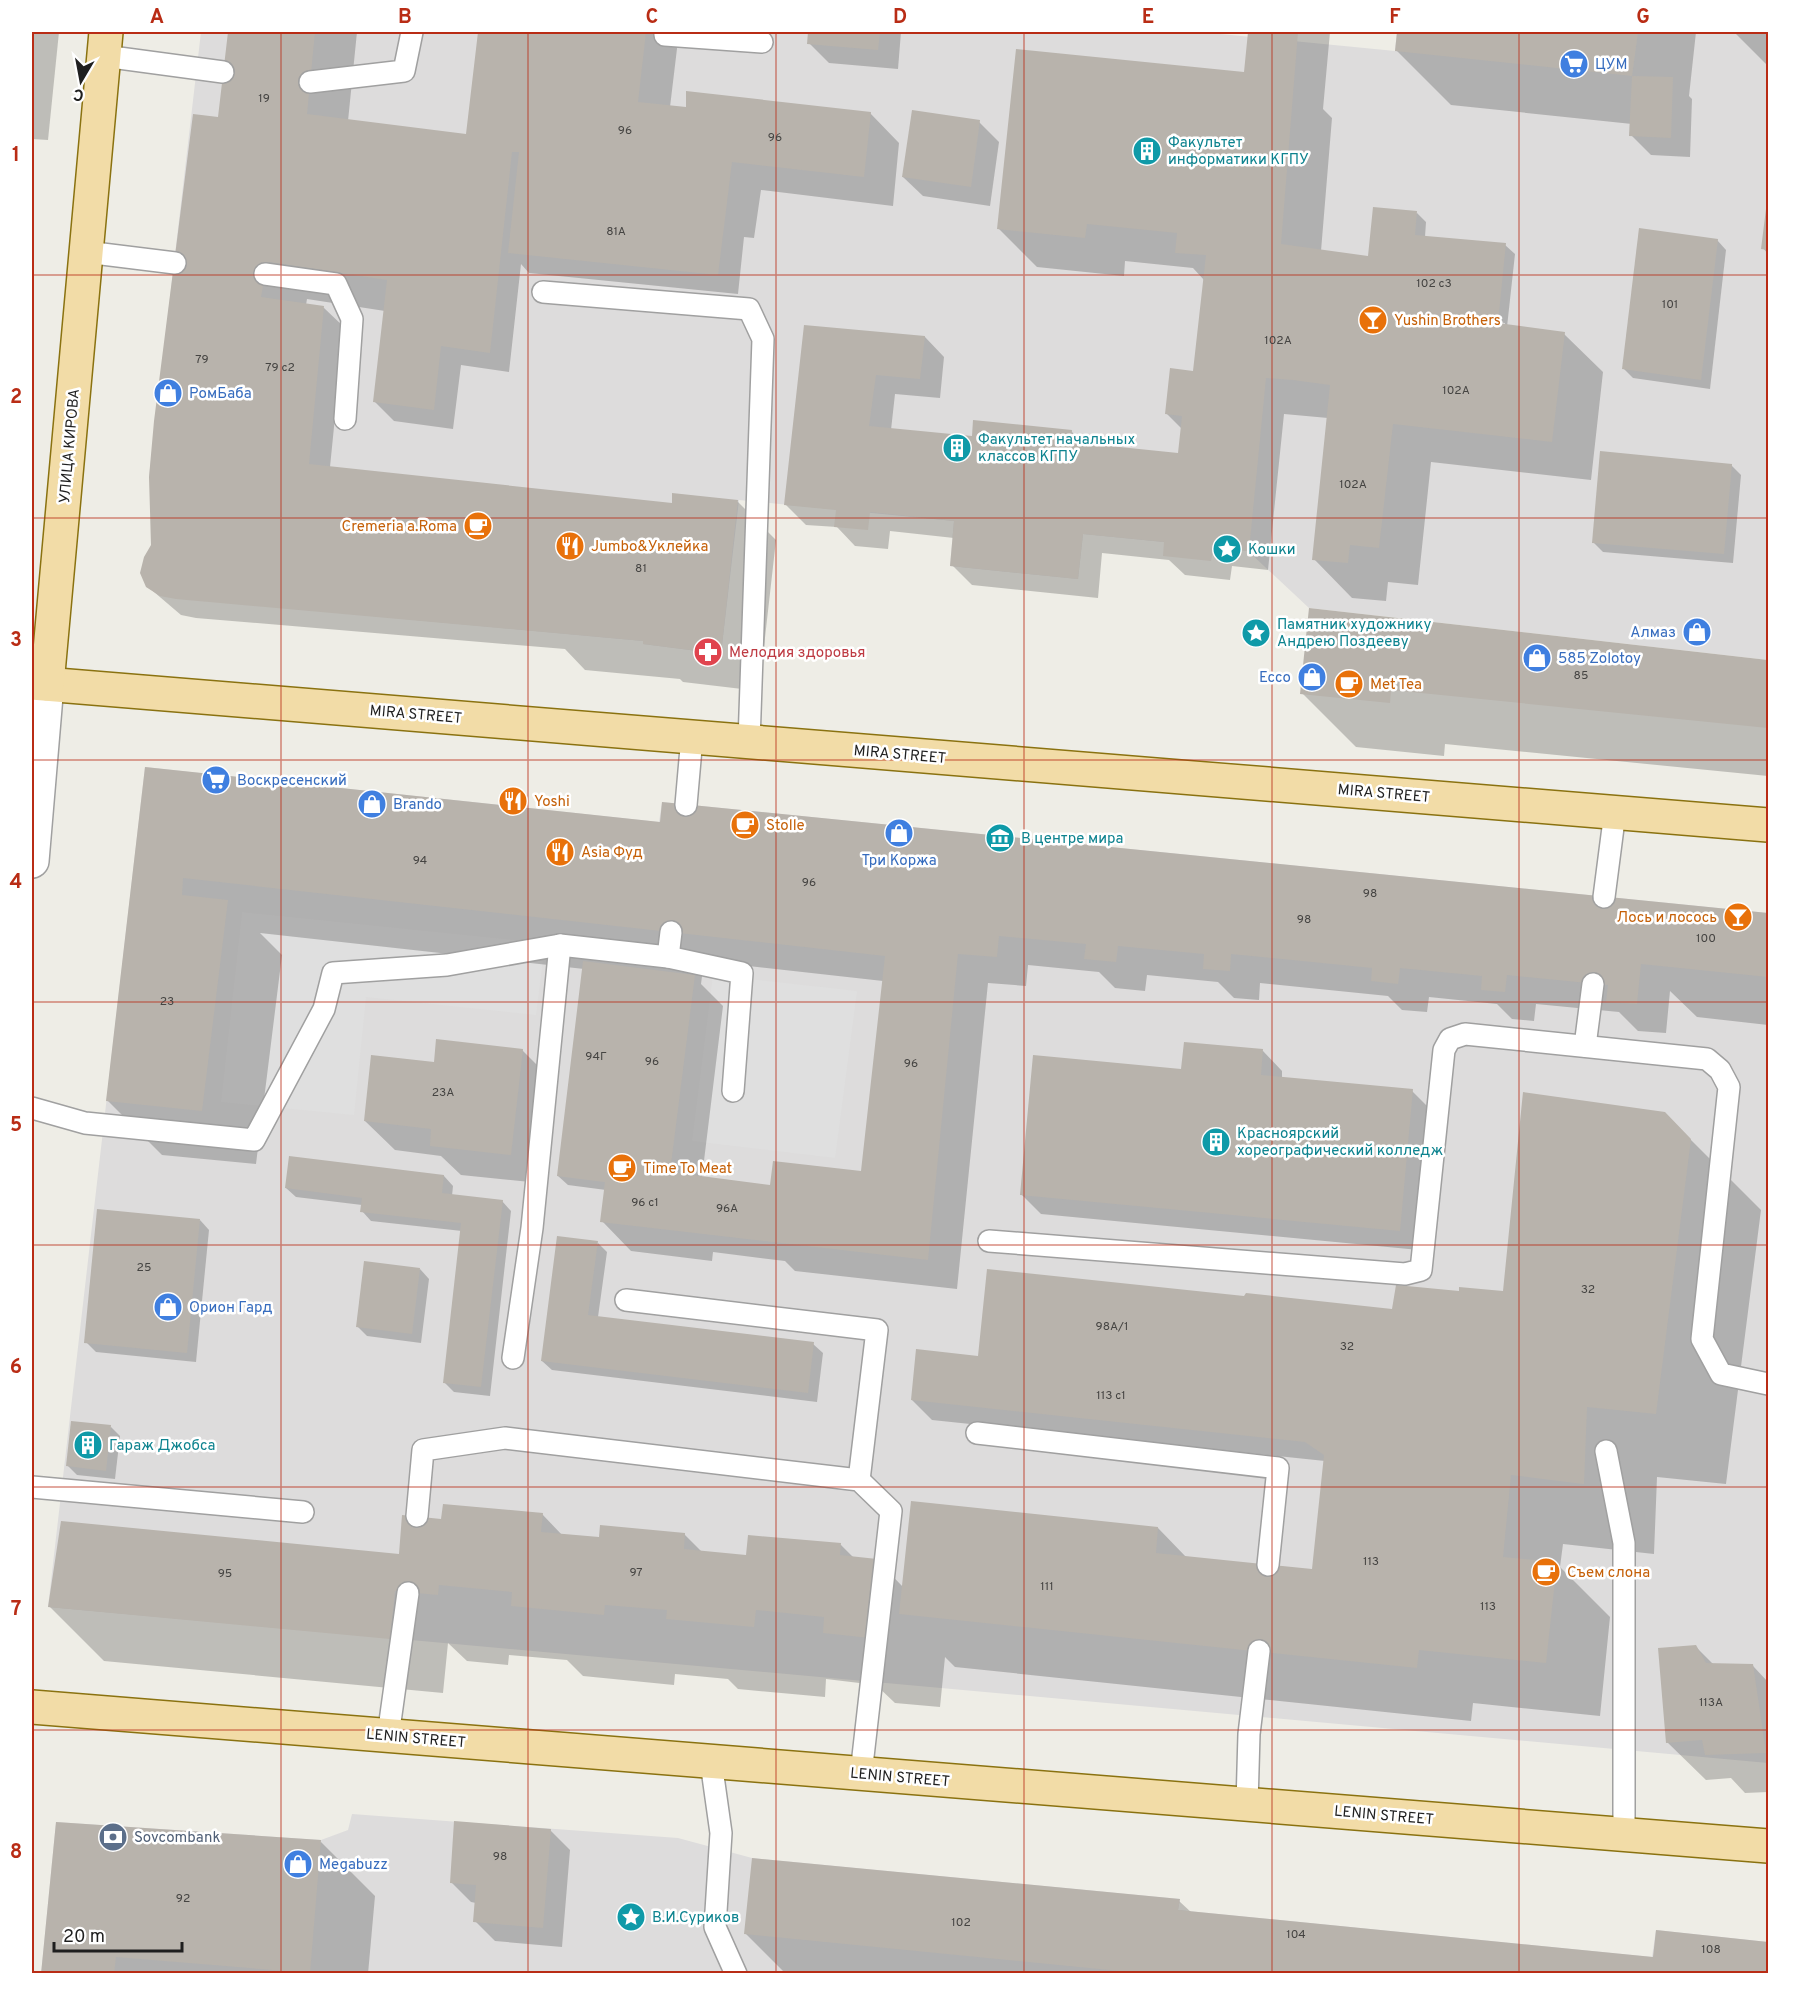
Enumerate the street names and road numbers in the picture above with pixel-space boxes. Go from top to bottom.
street label: УЛИЦА КИРОВА [56,388,85,504]
street label: MIRA STREET [369,702,463,729]
street label: MIRA STREET [853,742,947,769]
street label: MIRA STREET [1337,781,1431,808]
street label: LENIN STREET [365,1726,467,1753]
street label: LENIN STREET [849,1765,951,1792]
street label: LENIN STREET [1333,1803,1435,1830]

